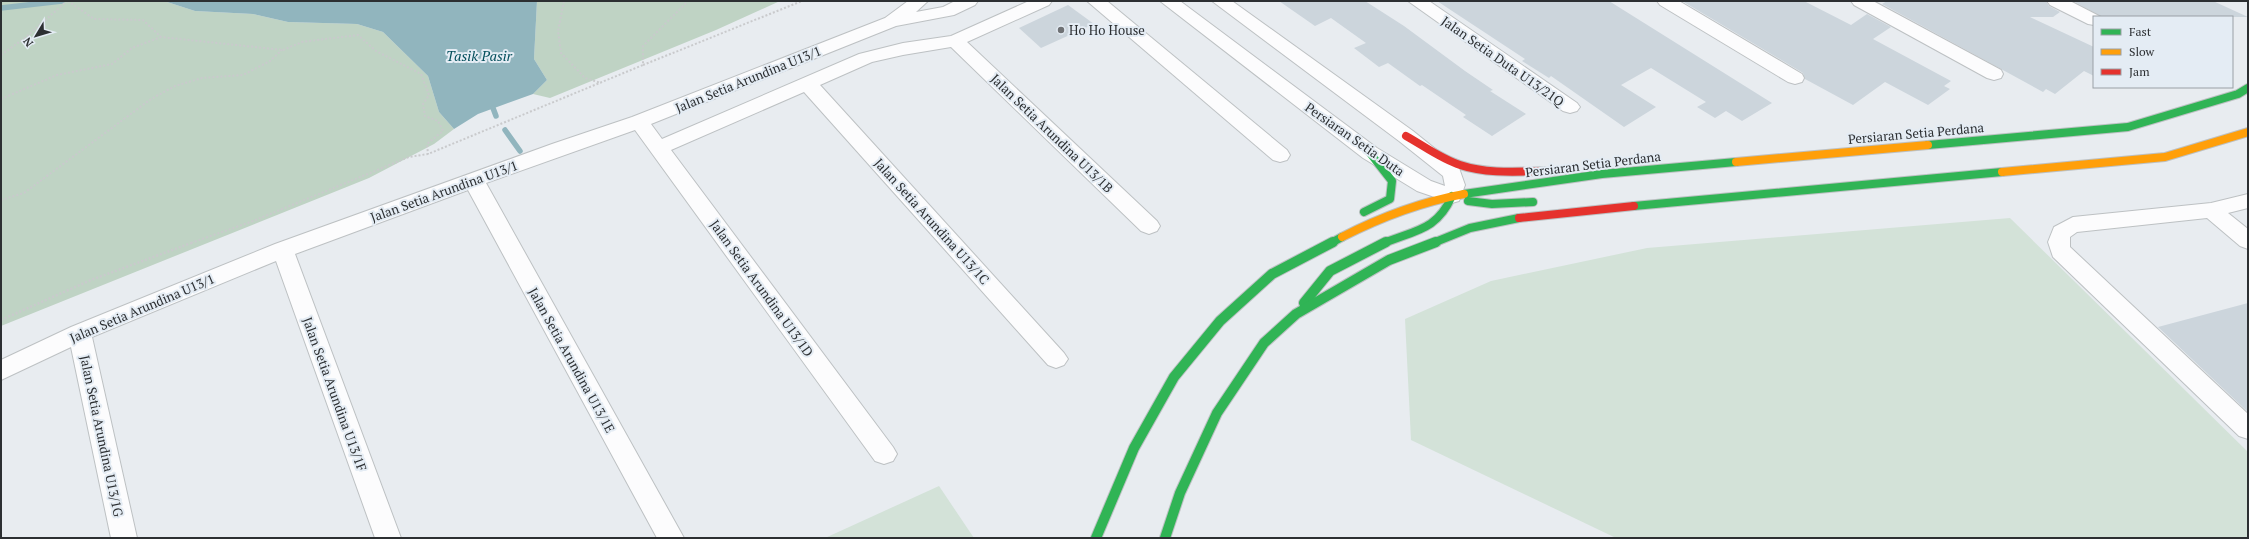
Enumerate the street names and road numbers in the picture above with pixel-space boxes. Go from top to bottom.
street label: Jalan Setia Duta U13/21Q [1438,12,1568,110]
street label: Jalan Setia Arundina U13/1 [672,41,824,117]
street label: Jalan Setia Arundina U13/1B [987,70,1117,196]
street label: Persiaran Setia Duta [1302,98,1409,180]
street label: Persiaran Setia Perdana [1847,118,1985,148]
street label: Persiaran Setia Perdana [1524,147,1662,181]
street label: Jalan Setia Arundina U13/1C [870,154,994,288]
street label: Jalan Setia Arundina U13/1 [368,156,520,226]
street label: Jalan Setia Arundina U13/1D [706,216,818,360]
street label: Jalan Setia Arundina U13/1 [67,269,217,347]
street label: Jalan Setia Arundina U13/1E [525,284,619,436]
street label: Jalan Setia Arundina U13/1F [299,314,371,474]
street label: Jalan Setia Arundina U13/1G [76,354,128,518]

